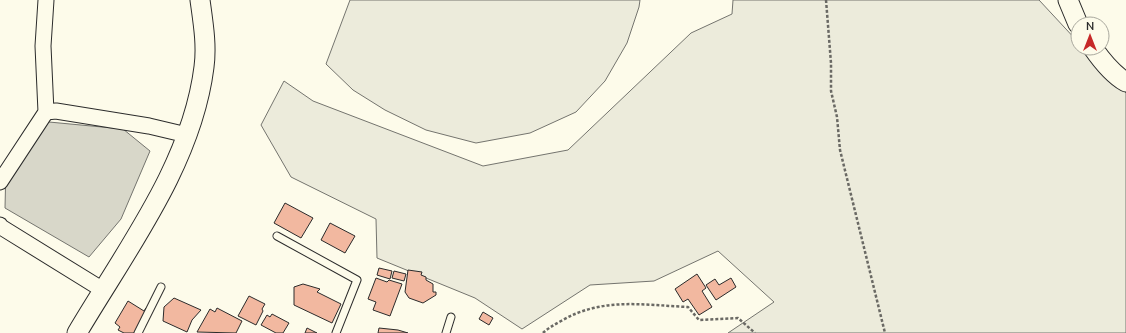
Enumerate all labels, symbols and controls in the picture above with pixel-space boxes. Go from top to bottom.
north arrow [1070,16,1110,56]
text: N [1086,19,1094,34]

